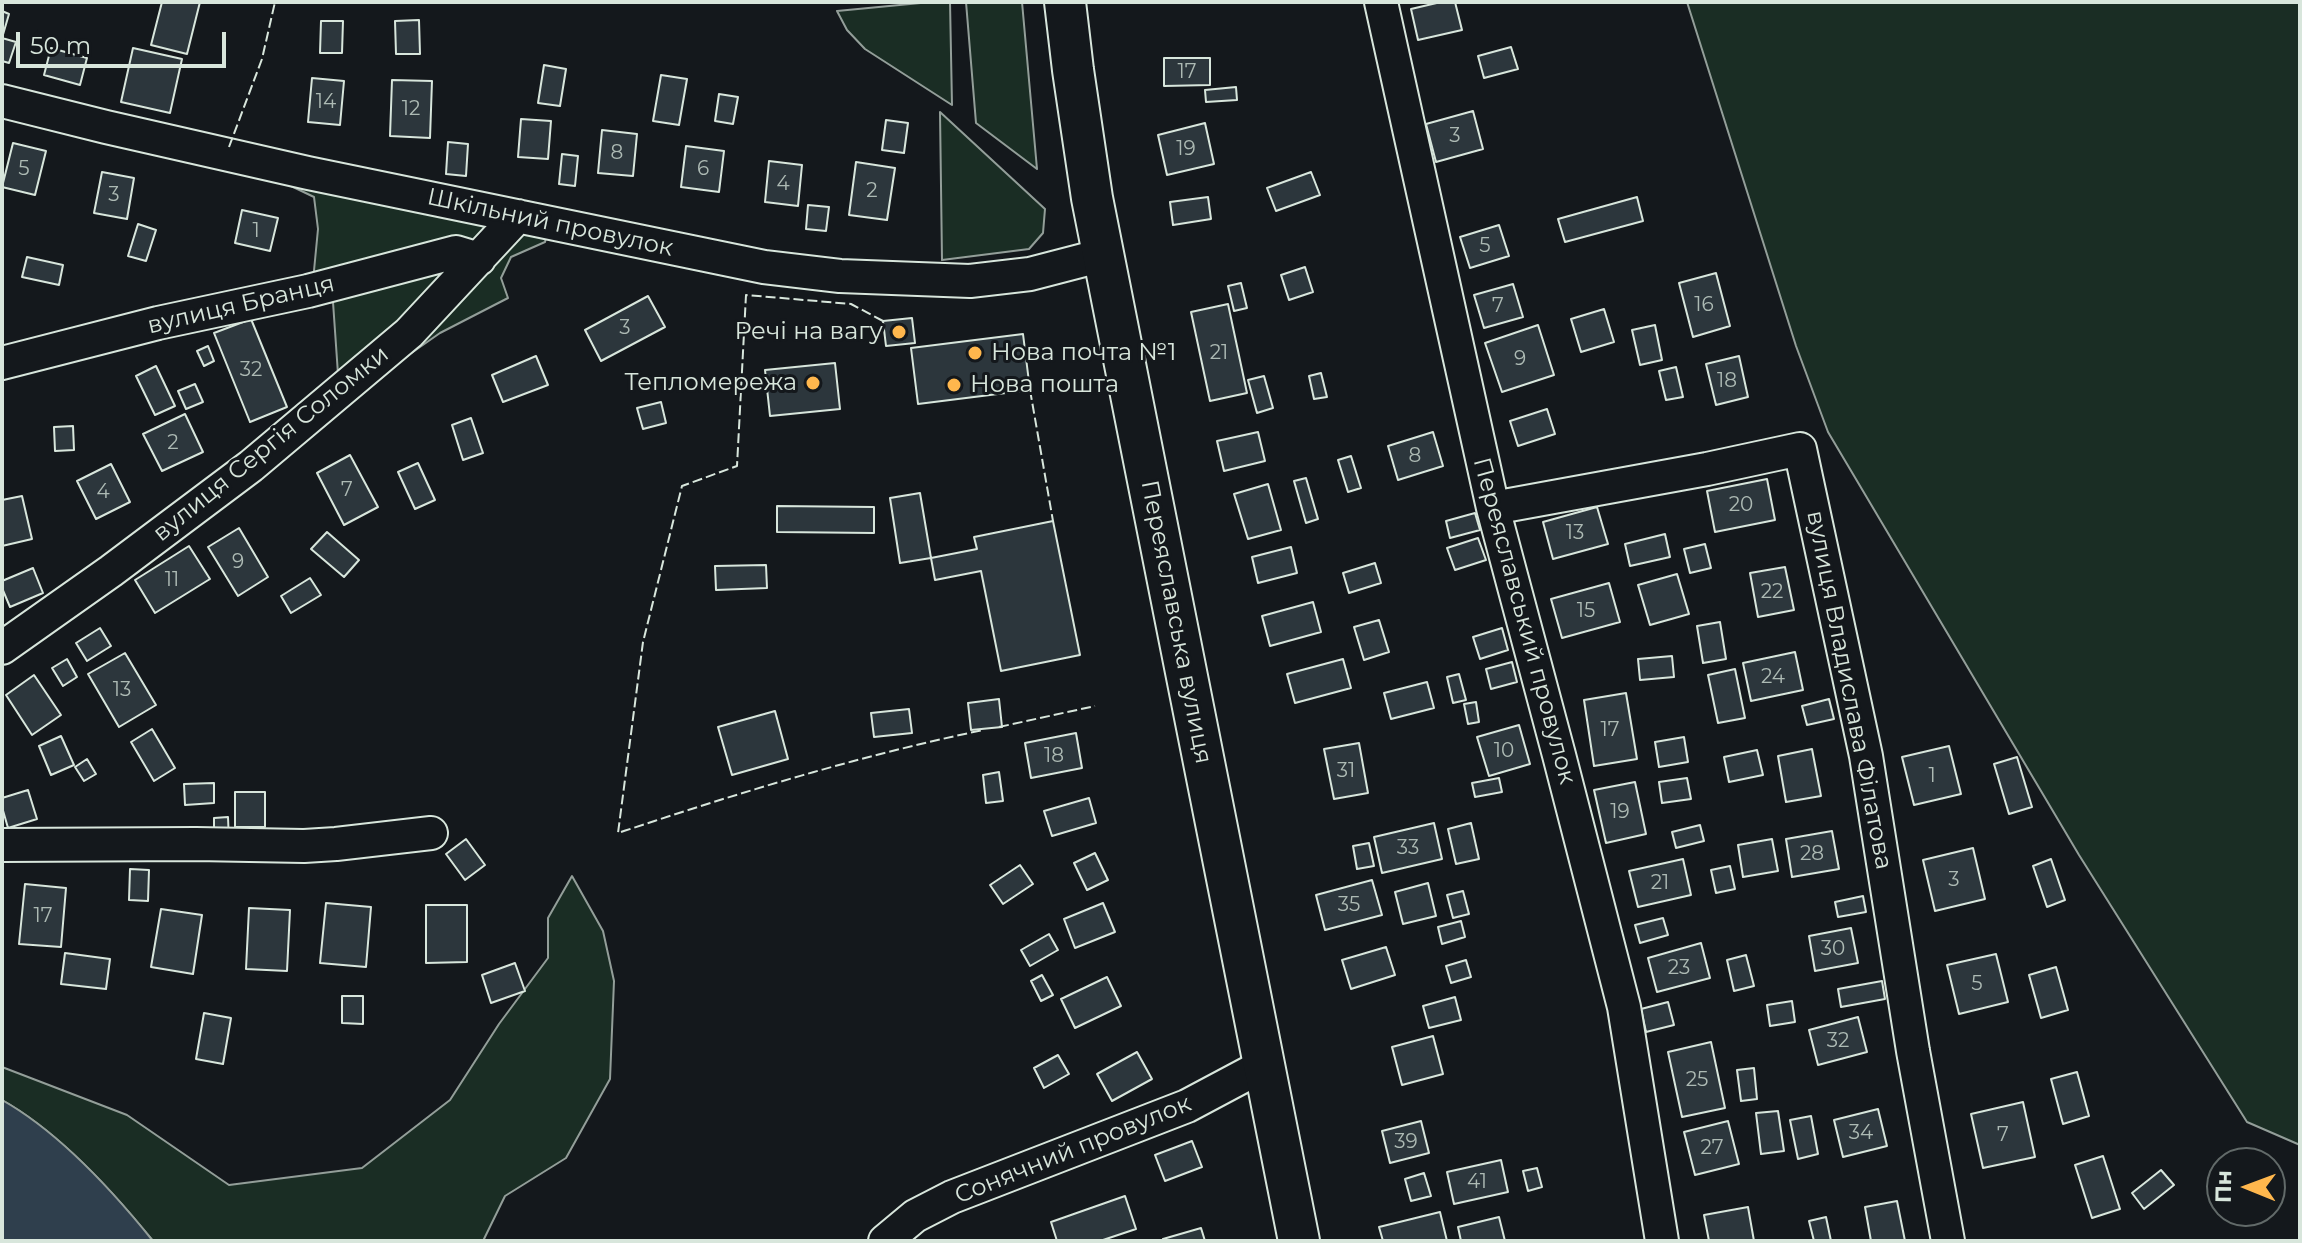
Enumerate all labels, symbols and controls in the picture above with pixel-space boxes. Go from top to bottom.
scale bar [20,16,230,66]
text: 50 m [30,31,91,60]
house number: 17 [1178,60,1196,84]
house number: 14 [316,90,336,114]
house number: 12 [402,97,420,121]
house number: 3 [1449,124,1461,148]
house number: 19 [1176,137,1196,161]
house number: 8 [611,141,623,165]
house number: 5 [18,157,30,181]
house number: 6 [697,157,709,181]
house number: 4 [776,172,790,196]
house number: 2 [866,179,878,203]
house number: 3 [108,183,120,207]
street label: Шкільний провулок [424,183,676,263]
house number: 1 [252,219,260,243]
house number: 5 [1479,234,1491,258]
street label: вулиця Бранця [145,269,337,341]
house number: 16 [1694,293,1714,317]
house number: 7 [1492,294,1504,318]
house number: 3 [619,316,631,340]
place label: Речі на вагу [734,318,883,346]
marker: Речі на вагу [890,323,908,341]
place label: Нова почта №1 [991,339,1176,367]
street label: вулиця Сергія Соломки [147,340,395,548]
house number: 21 [1210,341,1228,365]
marker: Нова почта №1 [966,344,984,362]
house number: 9 [1514,347,1526,371]
house number: 32 [240,358,262,382]
place label: Тепломережа [624,369,797,397]
house number: 18 [1717,369,1737,393]
place label: Нова пошта [970,371,1119,399]
marker: Тепломережа [804,374,822,392]
marker: Нова пошта [945,376,963,394]
house number: 2 [167,431,179,455]
house number: 8 [1409,444,1421,468]
street label: Переяславський провулок [1466,455,1582,787]
house number: 7 [341,478,353,502]
street label: Переяславська вулиця [1134,478,1218,766]
house number: 4 [96,480,110,504]
house number: 20 [1729,493,1753,517]
street label: вулиця Владислава Філатова [1800,508,1898,872]
house number: 13 [1566,521,1584,545]
house number: 9 [232,550,244,574]
house number: 11 [165,568,179,592]
house number: 22 [1761,580,1783,604]
house number: 15 [1577,599,1595,623]
house number: 24 [1761,665,1785,689]
house number: 13 [113,678,131,702]
house number: 17 [1601,718,1619,742]
house number: 10 [1494,739,1514,763]
house number: 18 [1044,744,1064,768]
house number: 31 [1337,759,1355,783]
house number: 1 [1928,764,1936,788]
house number: 19 [1610,800,1630,824]
house number: 33 [1397,836,1419,860]
house number: 28 [1800,842,1824,866]
house number: 3 [1948,868,1960,892]
house number: 21 [1651,871,1669,895]
house number: 35 [1338,893,1360,917]
house number: 17 [34,904,52,928]
house number: 30 [1821,937,1845,961]
house number: 23 [1668,956,1690,980]
house number: 5 [1971,972,1983,996]
house number: 32 [1827,1029,1849,1053]
house number: 25 [1686,1068,1708,1092]
street label: Сонячний провулок [951,1089,1195,1211]
house number: 34 [1849,1121,1873,1145]
house number: 7 [1997,1123,2009,1147]
house number: 39 [1394,1130,1418,1154]
house number: 27 [1700,1136,1724,1160]
north arrow [2206,1147,2286,1227]
house number: 41 [1467,1170,1487,1194]
text: Пн [2210,1170,2237,1203]

